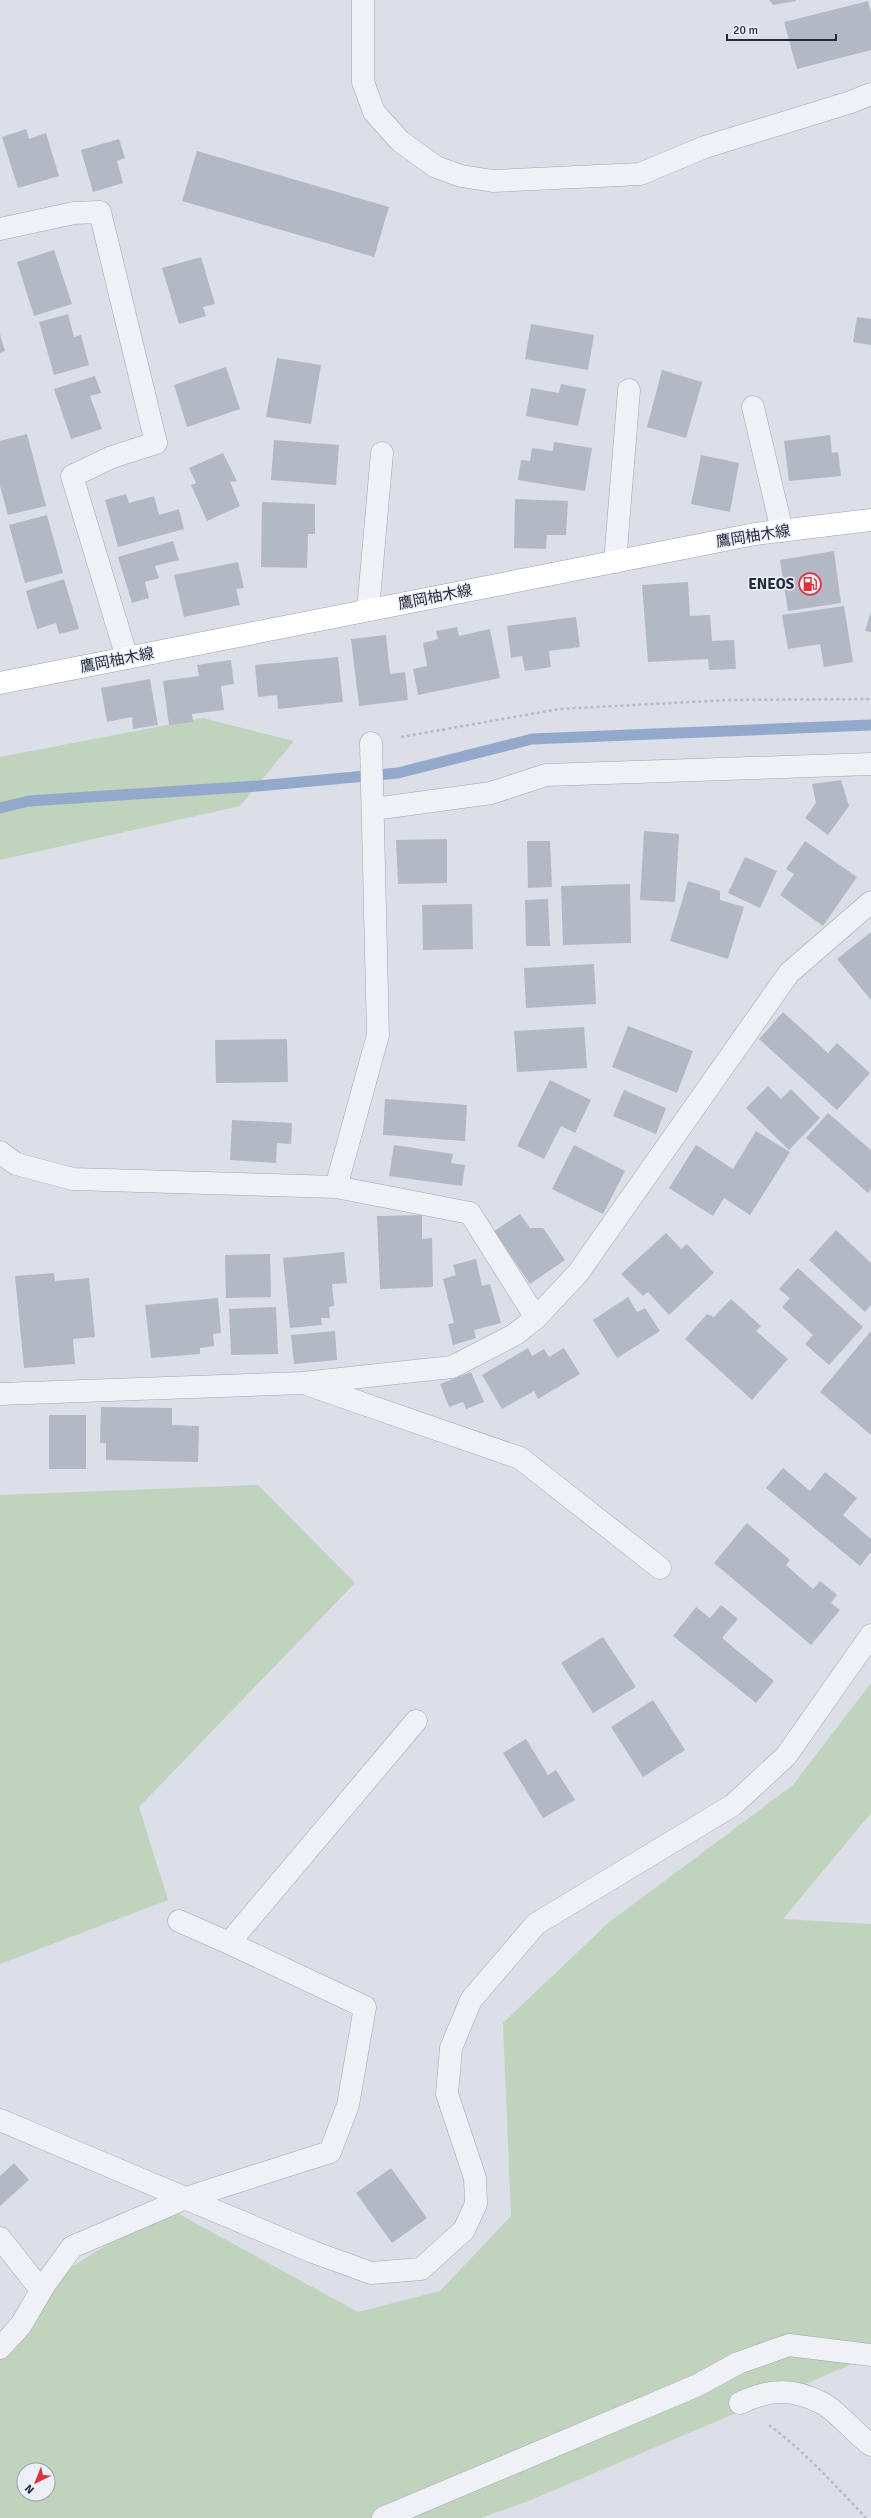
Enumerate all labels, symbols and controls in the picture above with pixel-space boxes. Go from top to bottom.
scale bar [727,16,836,42]
text: 20 m [733,23,758,38]
street label: 鷹岡柚木線 [715,521,791,551]
fuel station icon: ENEOS [797,571,823,597]
place label: ENEOS [748,575,794,593]
street label: 鷹岡柚木線 [396,581,474,613]
street label: 鷹岡柚木線 [78,644,156,676]
north arrow [16,2462,56,2502]
text: N [22,2482,37,2496]

